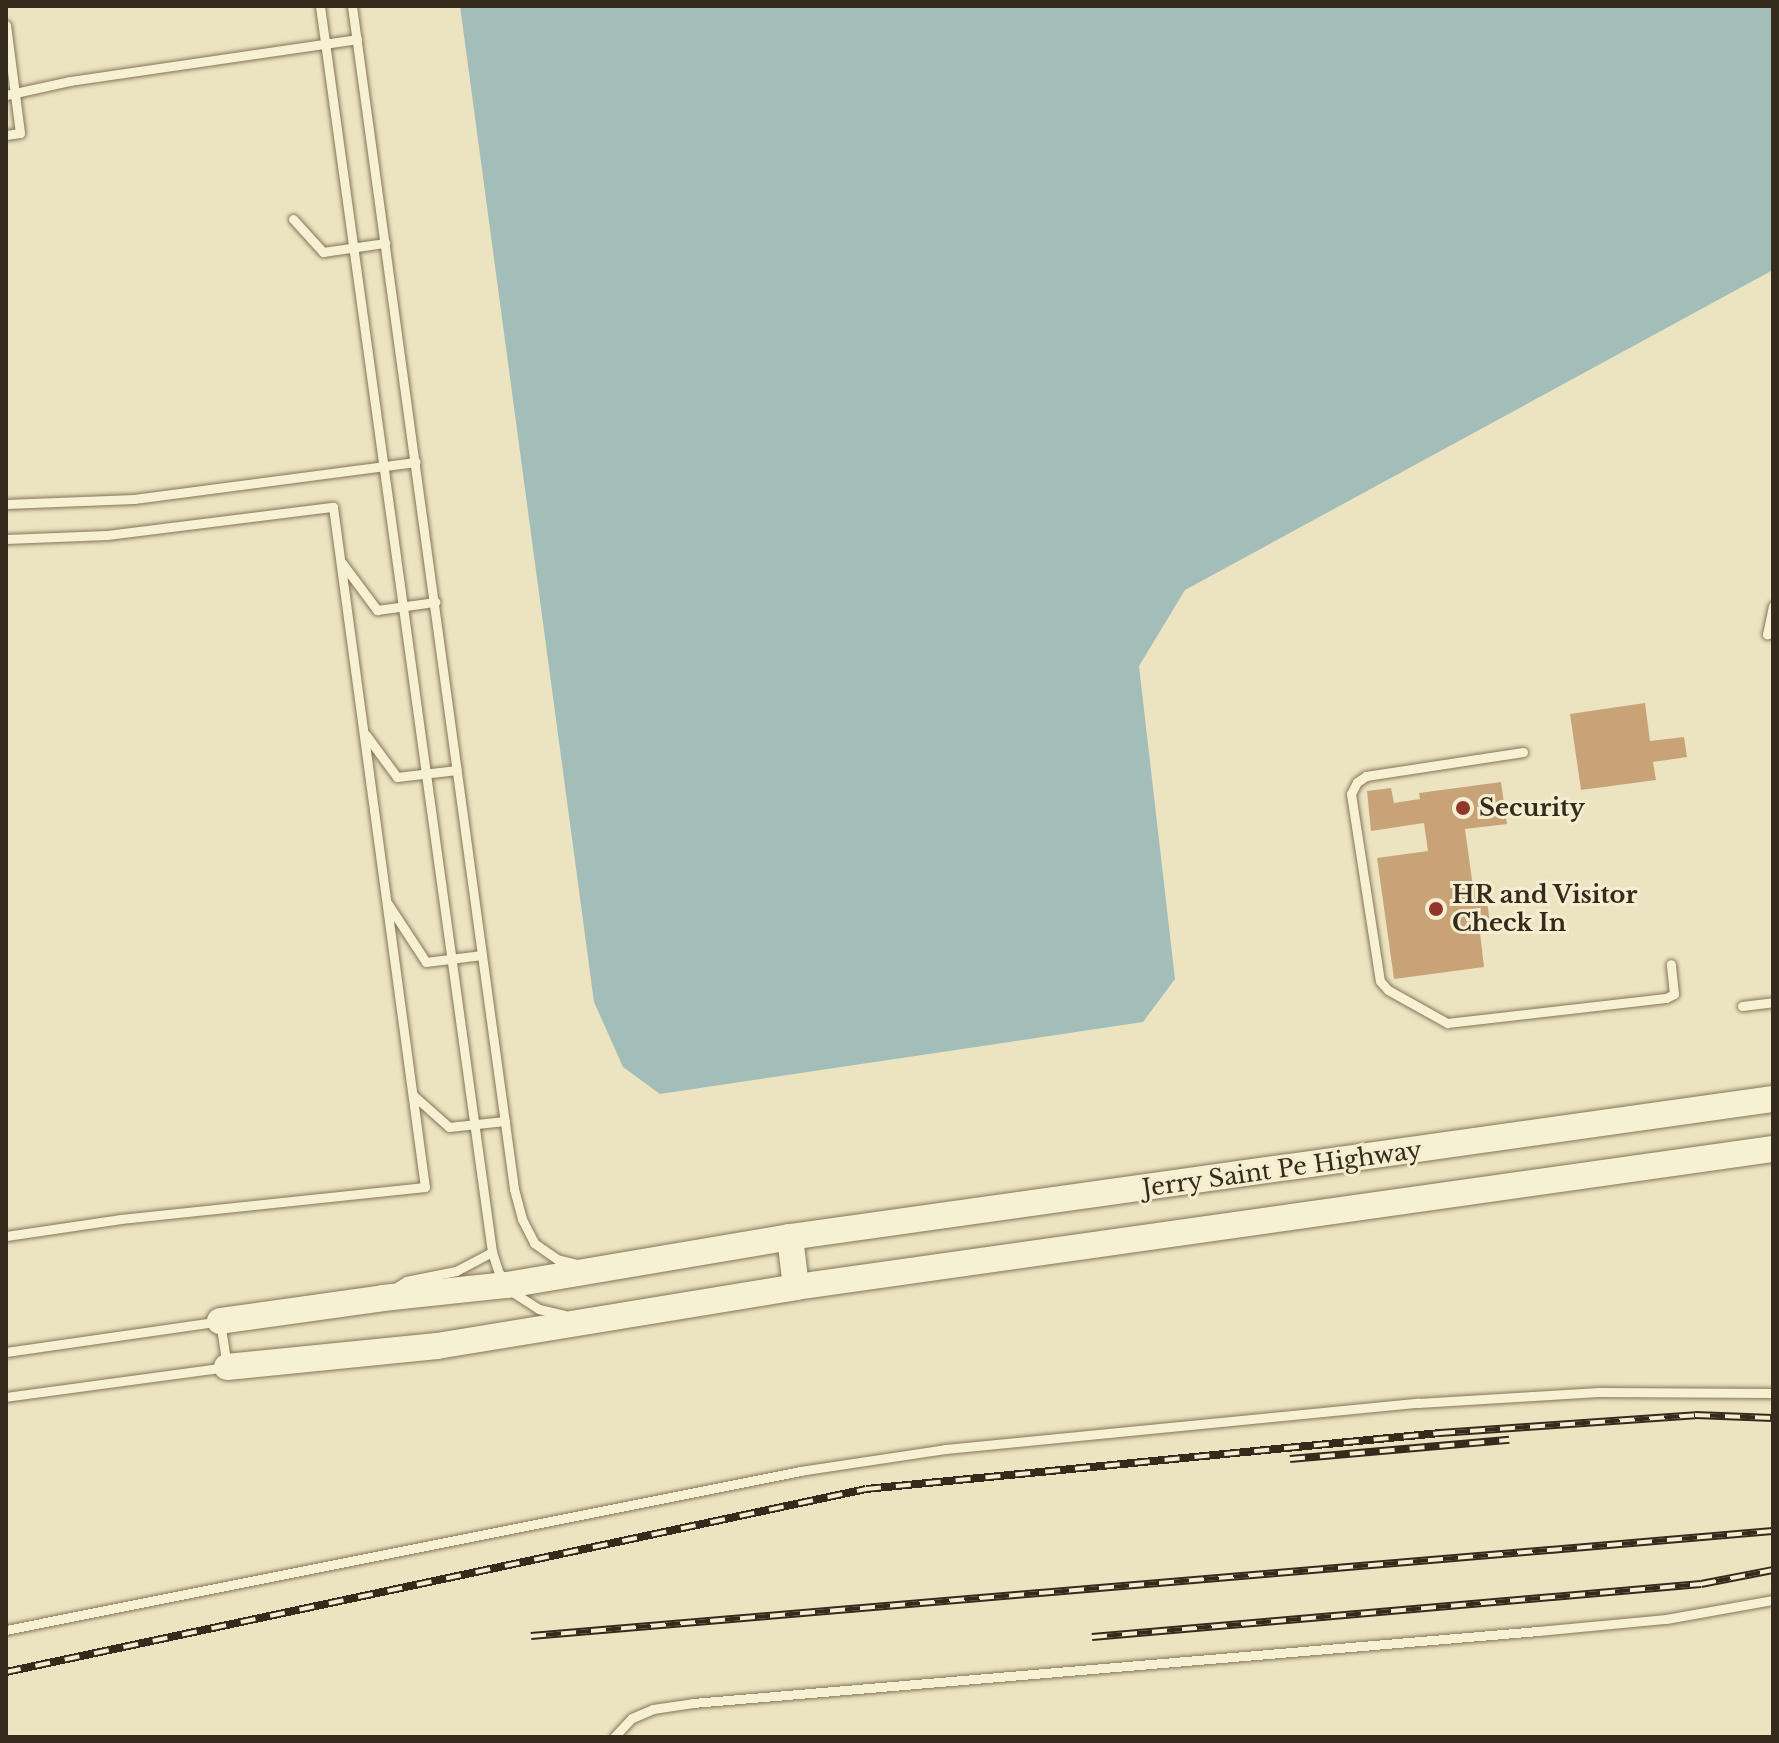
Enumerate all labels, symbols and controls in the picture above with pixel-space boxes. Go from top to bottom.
place label: Security [1479,794,1585,822]
marker: Security [1454,799,1472,817]
place label: HR and Visitor Check In [1452,881,1639,937]
marker: HR and Visitor Check In [1427,900,1445,918]
street label: Jerry Saint Pe Highway [1140,1135,1424,1203]

